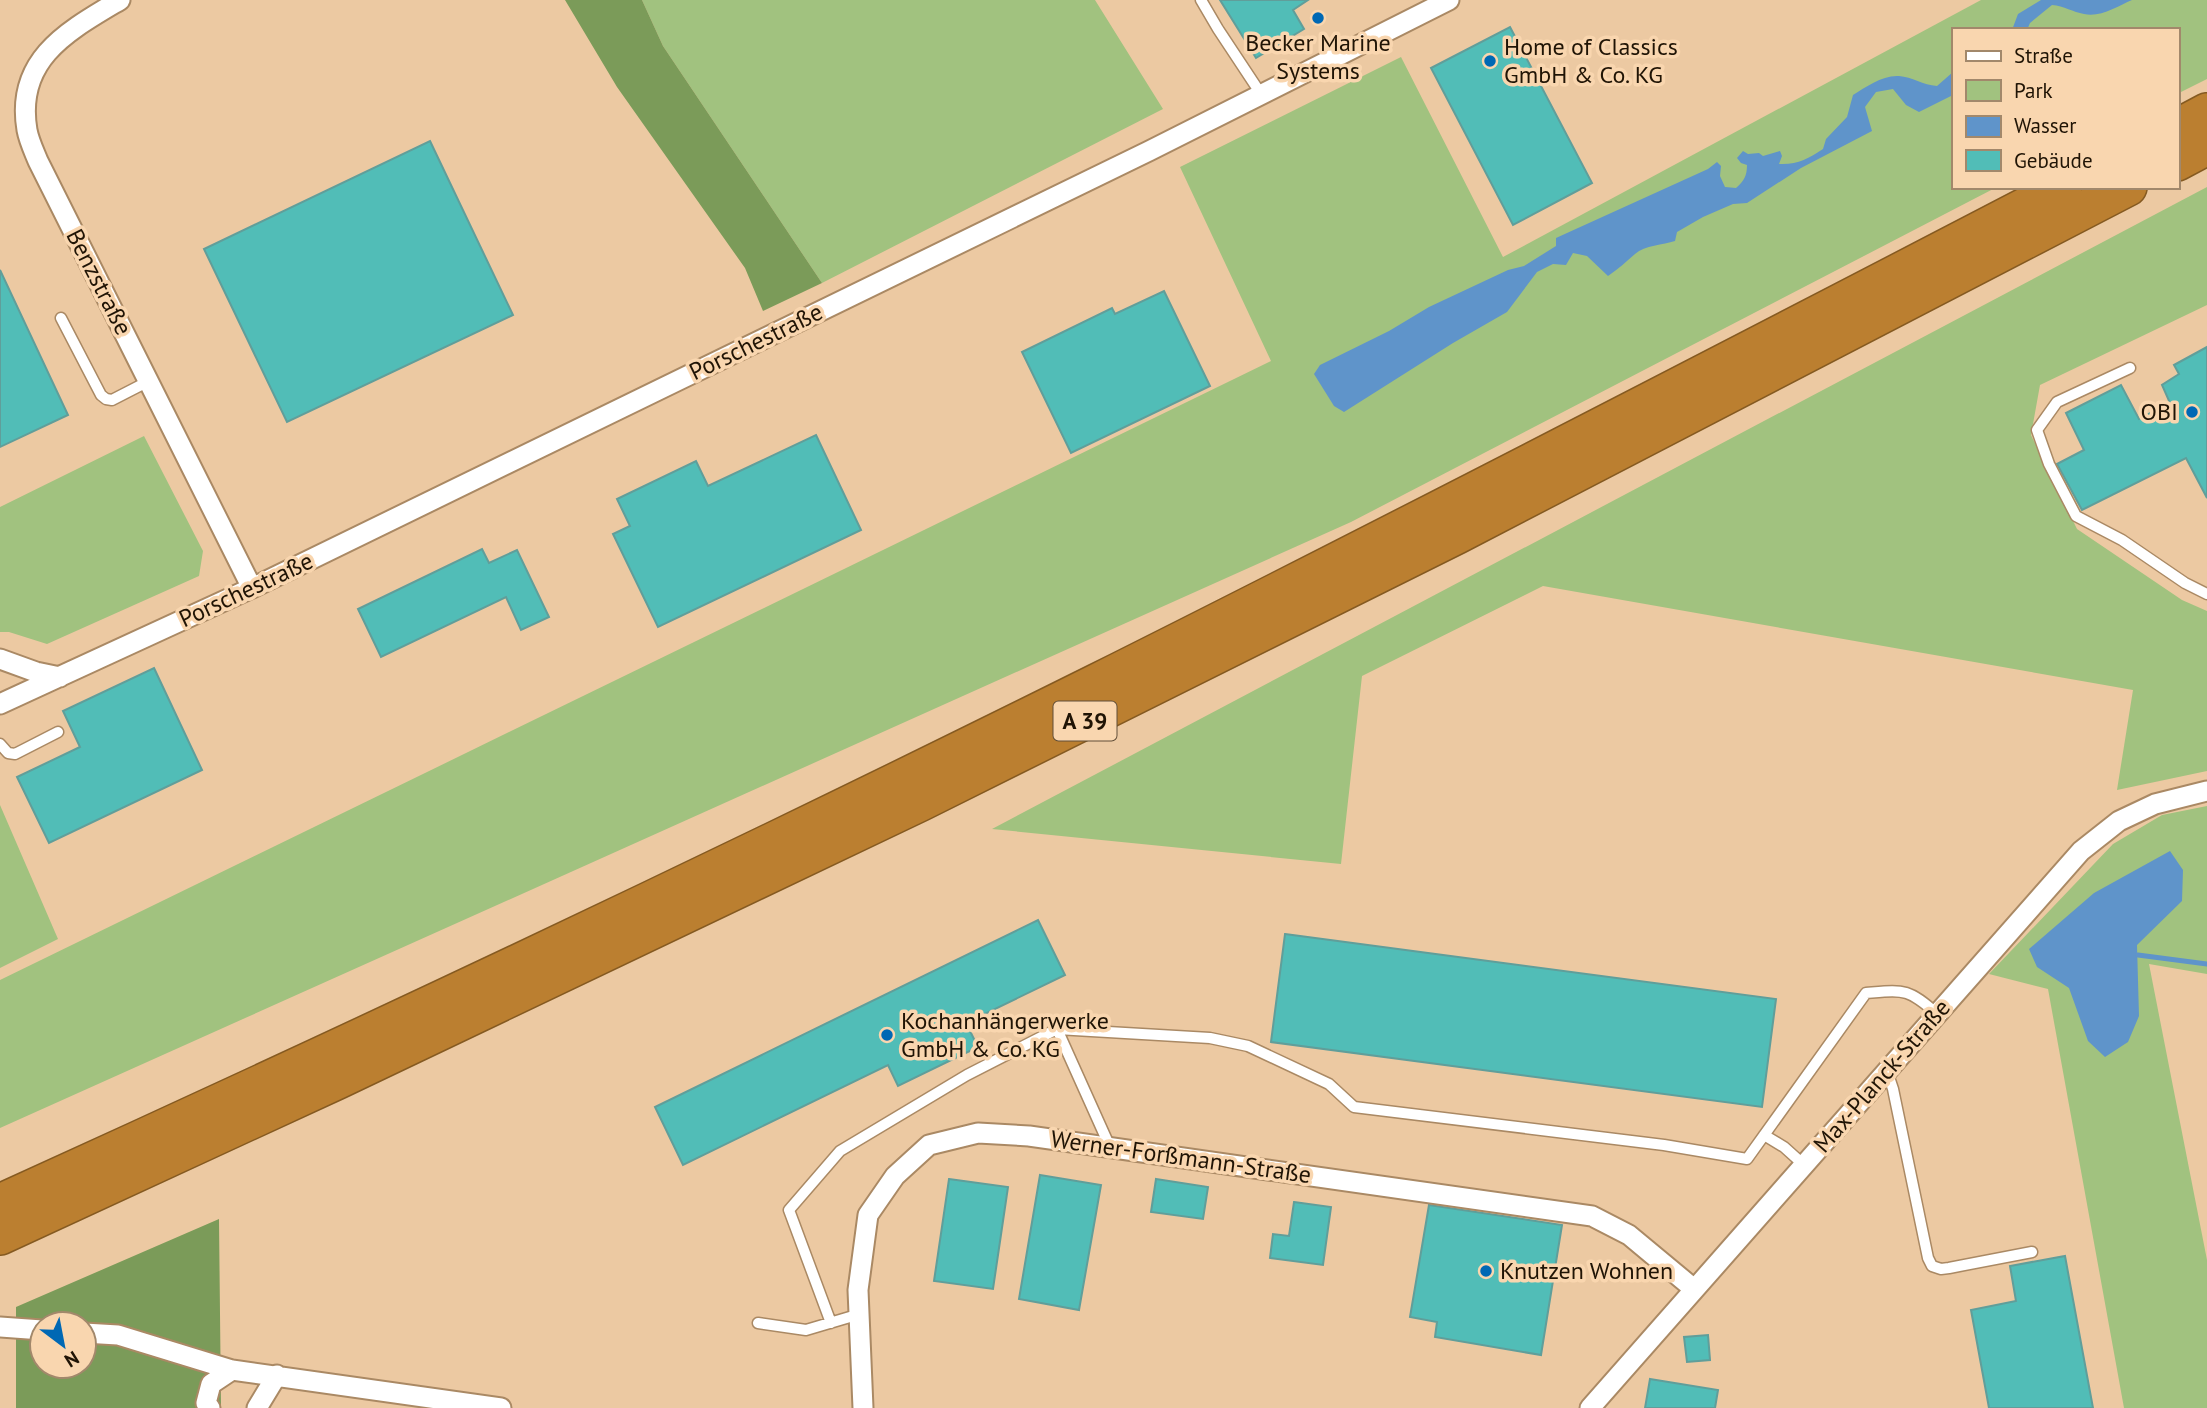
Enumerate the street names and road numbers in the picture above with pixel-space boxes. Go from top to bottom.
street label: Benzstraße [60,224,139,340]
street label: Porschestraße [684,296,828,387]
street label: Porschestraße [174,545,318,634]
road number: A 39 [1054,702,1116,740]
street label: Max-Planck-Straße [1806,993,1957,1159]
street label: Werner-Forßmann-Straße [1049,1123,1313,1190]

